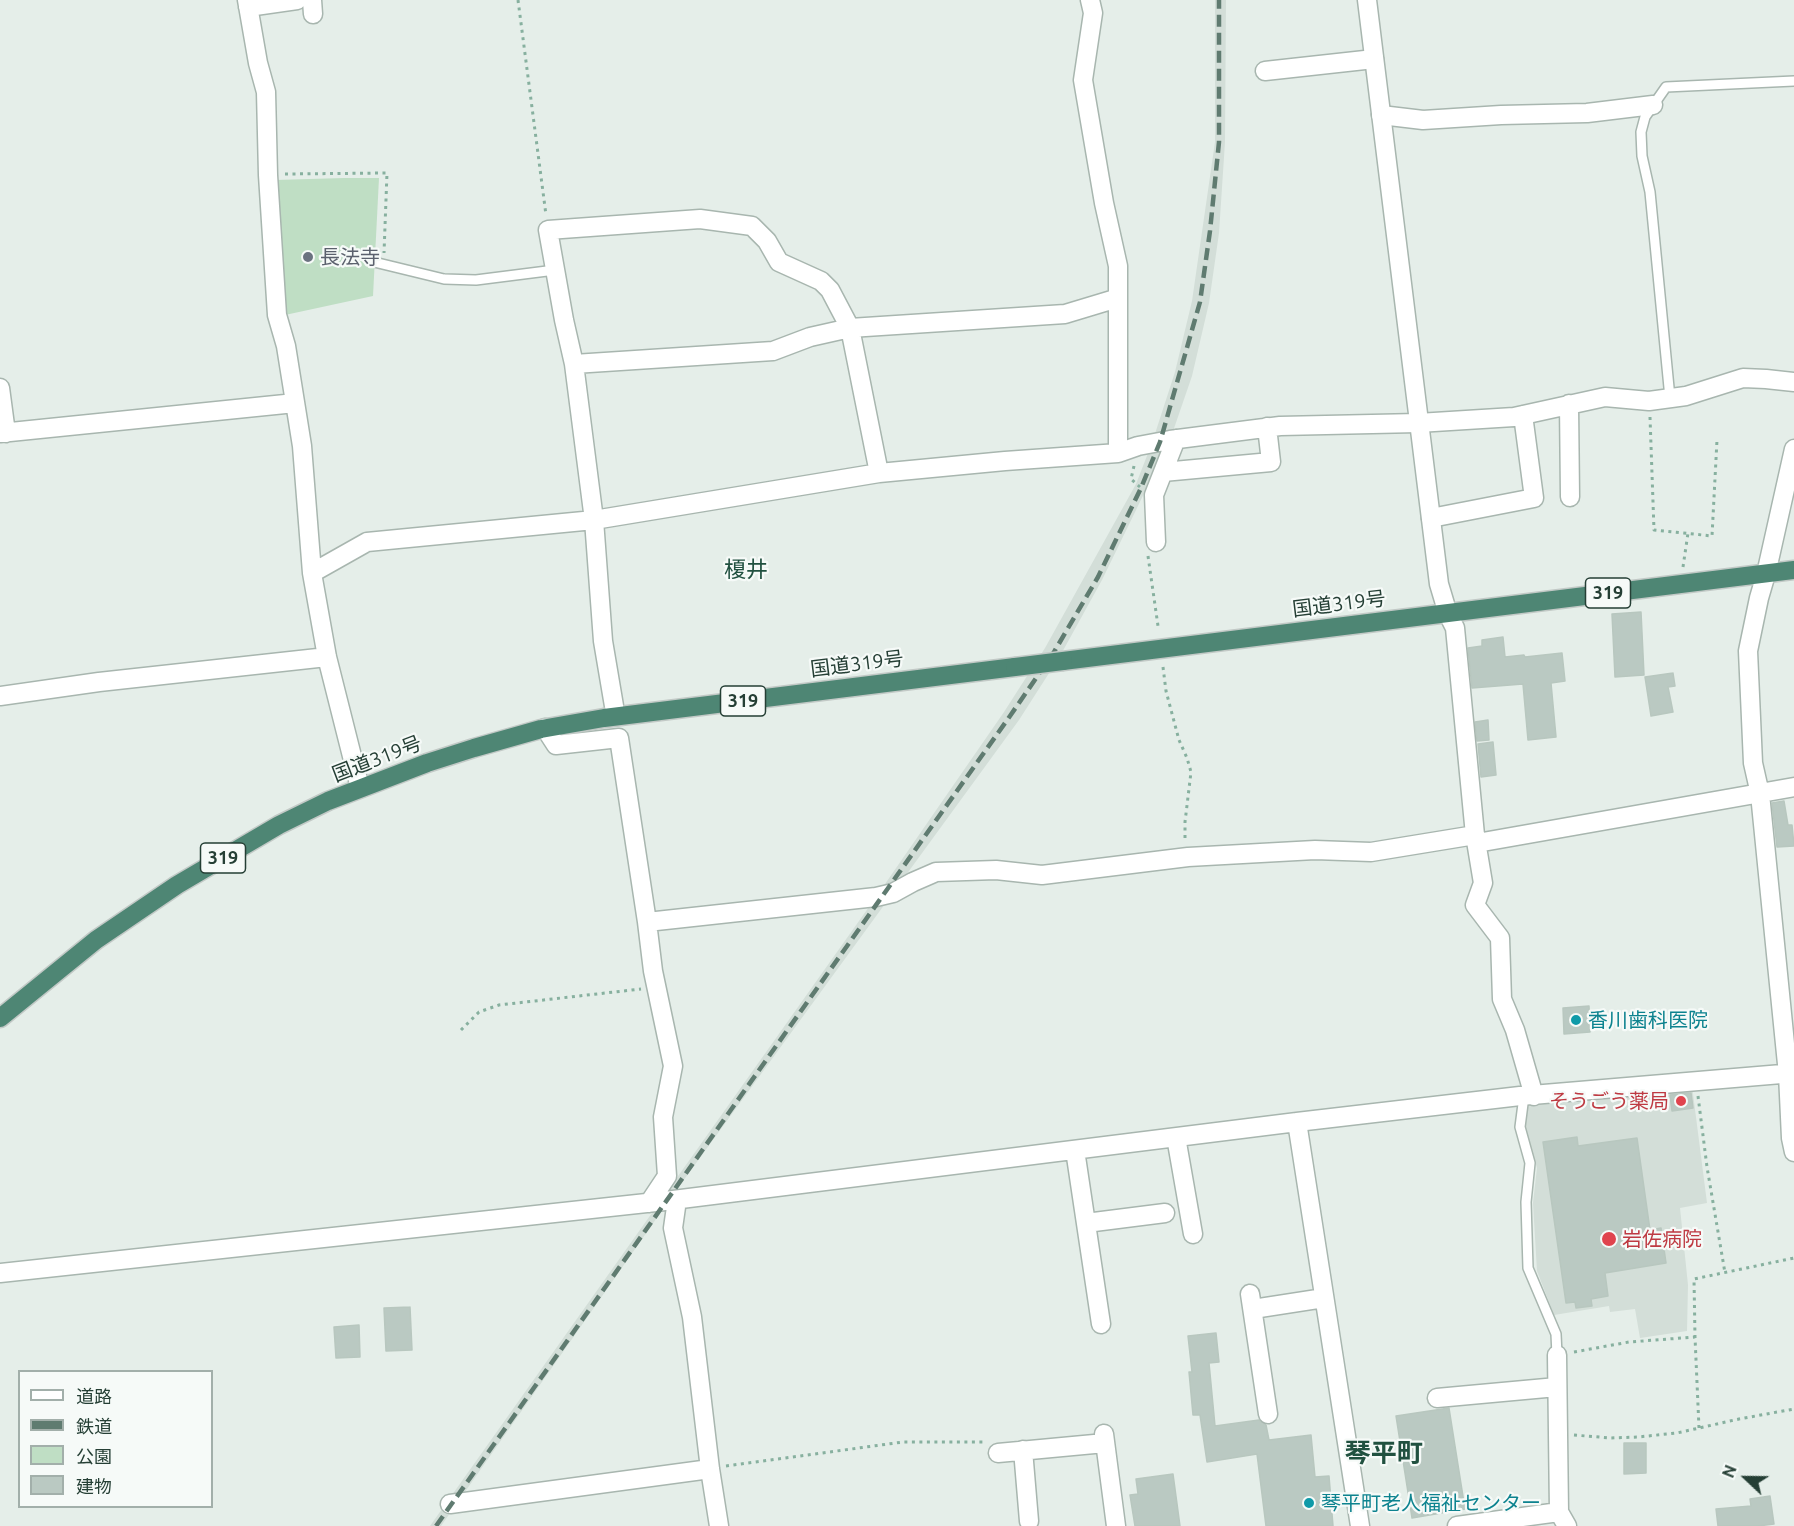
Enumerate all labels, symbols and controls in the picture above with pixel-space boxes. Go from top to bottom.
place label: 長法寺 [320,245,380,269]
marker: 長法寺 [301,250,315,264]
district label: 榎井 [724,557,768,583]
road number: 319 [1586,578,1630,608]
street label: 国道319号 [1291,586,1387,622]
street label: 国道319号 [809,646,905,682]
road number: 319 [720,686,766,716]
street label: 国道319号 [329,731,425,787]
road number: 319 [200,843,246,873]
place label: 香川歯科医院 [1588,1008,1708,1032]
marker: 香川歯科医院 [1569,1013,1583,1027]
place label: そうごう薬局 [1549,1089,1669,1113]
marker: そうごう薬局 [1674,1094,1688,1108]
place label: 岩佐病院 [1622,1227,1702,1251]
marker: 岩佐病院 [1600,1230,1618,1248]
legend [18,1370,213,1508]
text: 道路 [76,1386,112,1406]
text: 鉄道 [76,1416,112,1436]
district label: 琴平町 [1345,1437,1423,1469]
text: 公園 [76,1446,112,1466]
north arrow [1716,1448,1776,1508]
text: N [1719,1462,1740,1480]
text: 建物 [76,1476,112,1496]
place label: 琴平町老人福祉センター [1321,1491,1541,1515]
marker: 琴平町老人福祉センター [1302,1496,1316,1510]

